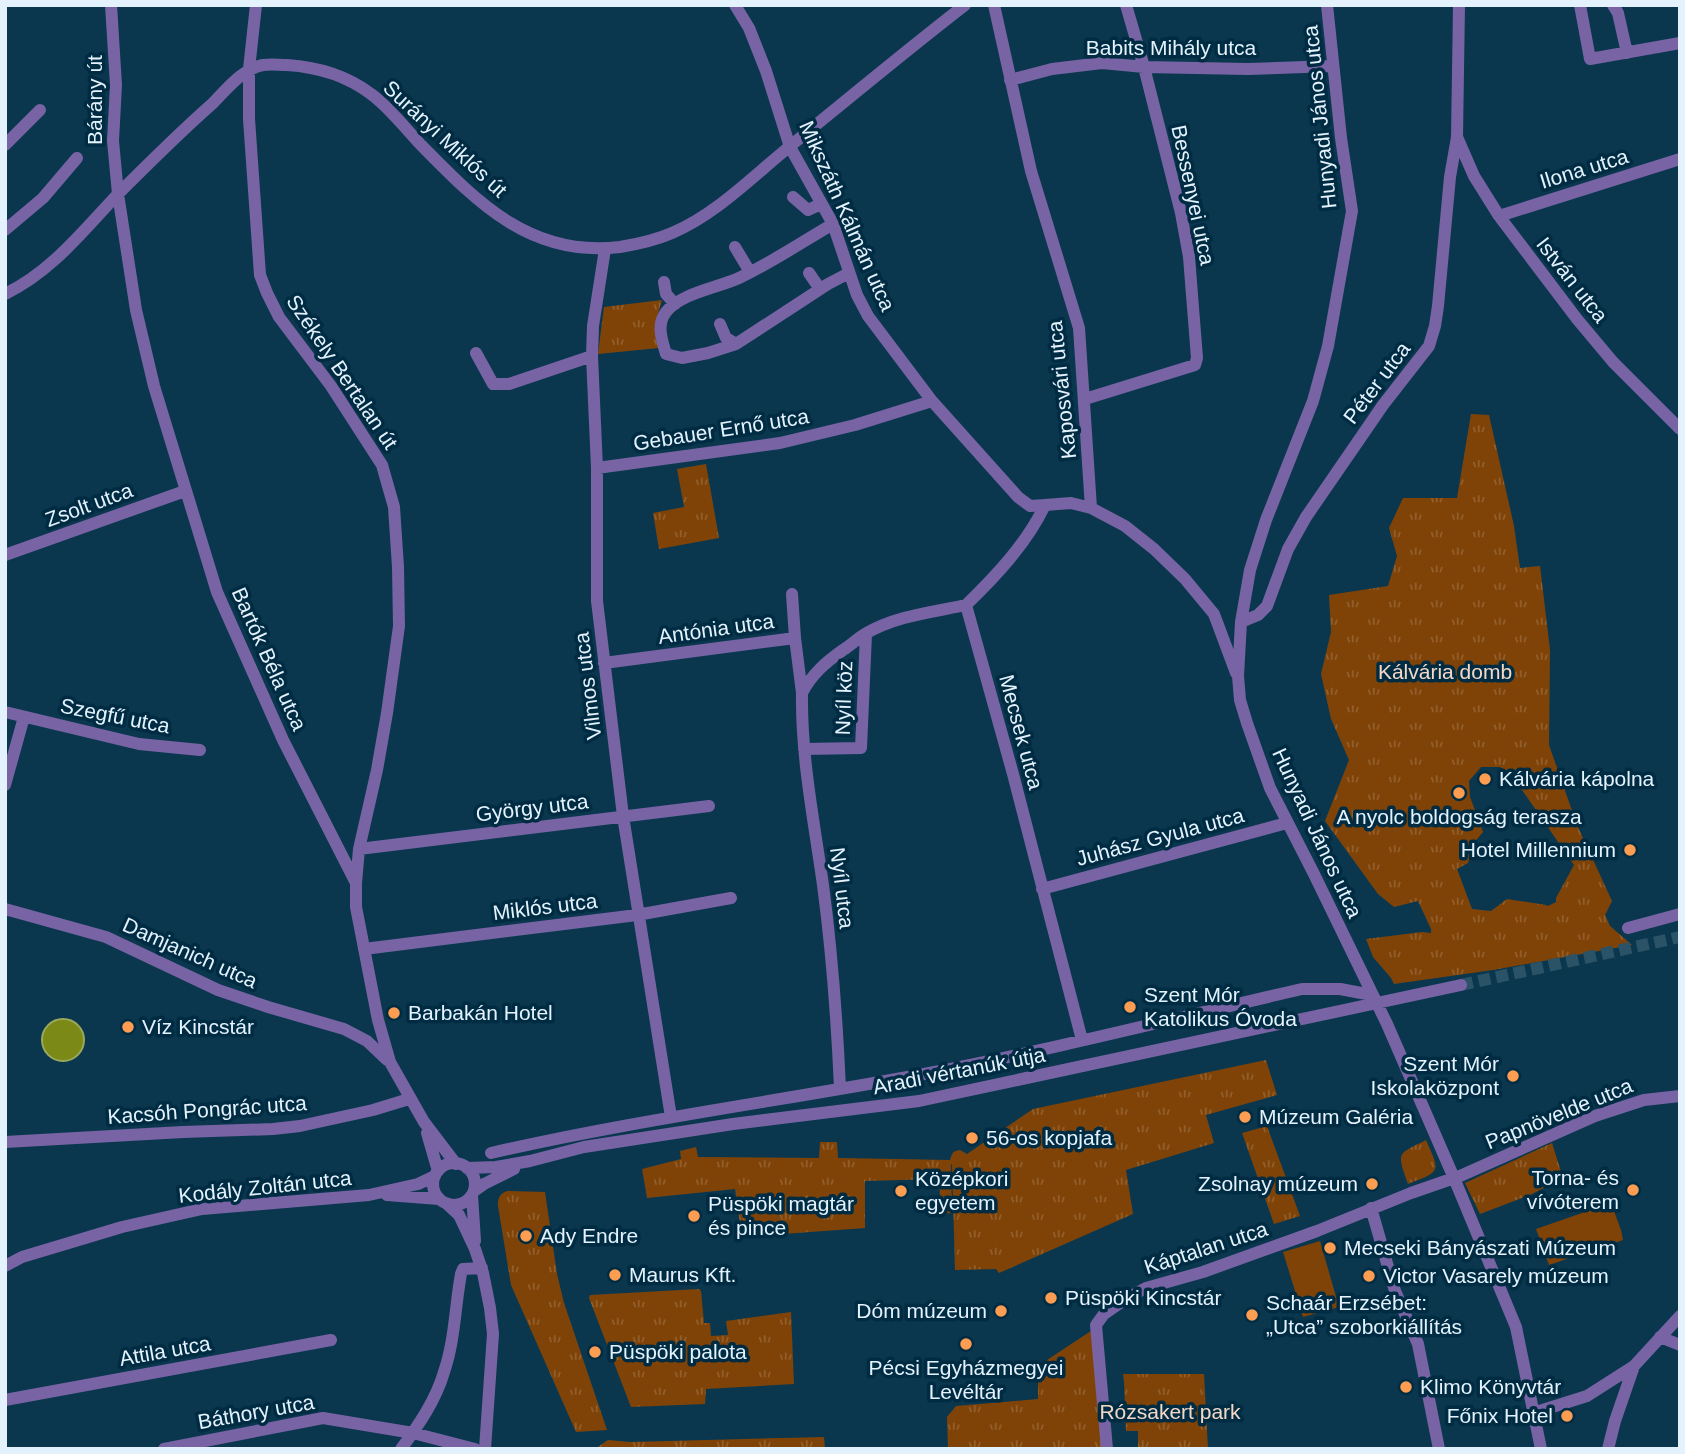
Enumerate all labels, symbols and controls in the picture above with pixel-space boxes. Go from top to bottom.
street label: Hunyadi János utca [1298,24,1341,210]
street label: Babits Mihály utca [1086,36,1257,59]
street label: Bárány út [83,55,106,145]
street label: Surányi Miklós út [379,76,512,202]
street label: Mikszáth Kálmán utca [795,117,900,315]
street label: Bessenyei utca [1167,123,1220,267]
street label: Ilona utca [1537,144,1631,193]
street label: István utca [1532,233,1613,327]
street label: Székely Bertalan út [282,290,403,453]
street label: Kaposvári utca [1043,319,1080,460]
street label: Péter utca [1339,337,1415,428]
street label: Gebauer Ernő utca [631,404,811,455]
street label: Zsolt utca [42,478,136,531]
street label: Bartók Béla utca [228,584,311,734]
street label: Antónia utca [657,609,776,648]
street label: Vilmos utca [569,631,606,741]
street label: Nyíl köz [831,660,856,736]
park label: Kálvária domb [1378,660,1512,683]
street label: Mecsek utca [995,672,1048,792]
street label: Szegfű utca [58,694,172,737]
street label: Hunyadi János utca [1268,744,1367,922]
place label: Kálvária kápolna [1499,767,1655,790]
marker: Kálvária kápolna [1477,771,1493,787]
marker: A nyolc boldogság terasza [1451,785,1467,801]
street label: György utca [474,789,590,826]
street label: Juhász Gyula utca [1073,803,1247,870]
place label: A nyolc boldogság terasza [1336,805,1582,828]
place label: Hotel Millennium [1461,838,1616,861]
marker: Hotel Millennium [1622,842,1638,858]
street label: Nyíl utca [826,846,859,930]
street label: Miklós utca [491,889,599,924]
street label: Damjanich utca [119,913,261,993]
place label: Szent Mór Katolikus Óvoda [1144,983,1297,1030]
marker: Szent Mór Katolikus Óvoda [1122,999,1138,1015]
place label: Barbakán Hotel [408,1001,553,1024]
marker: Barbakán Hotel [386,1005,402,1021]
place label: Víz Kincstár [142,1015,254,1038]
marker: Víz Kincstár [120,1019,136,1035]
street label: Aradi vértanúk útja [871,1042,1047,1099]
place label: Szent Mór Iskolaközpont [1371,1052,1499,1099]
marker: Szent Mór Iskolaközpont [1505,1068,1521,1084]
street label: Papnövelde utca [1482,1073,1636,1154]
street label: Kacsóh Pongrác utca [107,1091,308,1128]
place label: Múzeum Galéria [1259,1105,1413,1128]
marker: Múzeum Galéria [1237,1109,1253,1125]
place label: 56-os kopjafa [986,1126,1112,1149]
marker: 56-os kopjafa [964,1130,980,1146]
street label: Kodály Zoltán utca [177,1166,353,1207]
place label: Torna- és vívóterem [1527,1166,1619,1213]
place label: Középkori egyetem [915,1167,1008,1214]
place label: Zsolnay múzeum [1198,1172,1358,1195]
marker: Zsolnay múzeum [1364,1176,1380,1192]
marker: Torna- és vívóterem [1625,1182,1641,1198]
marker: Középkori egyetem [893,1183,909,1199]
place label: Püspöki magtár és pince [708,1192,854,1239]
marker: Püspöki magtár és pince [686,1208,702,1224]
street label: Káptalan utca [1141,1217,1271,1278]
place label: Ady Endre [540,1224,638,1247]
marker: Ady Endre [518,1228,534,1244]
place label: Mecseki Bányászati Múzeum [1344,1236,1616,1259]
marker: Mecseki Bányászati Múzeum [1322,1240,1338,1256]
place label: Maurus Kft. [629,1263,736,1286]
place label: Victor Vasarely múzeum [1383,1264,1609,1287]
marker: Maurus Kft. [607,1267,623,1283]
marker: Victor Vasarely múzeum [1361,1268,1377,1284]
place label: Püspöki Kincstár [1065,1286,1221,1309]
marker: Püspöki Kincstár [1043,1290,1059,1306]
place label: Schaár Erzsébet: „Utca” szoborkiállítás [1266,1291,1462,1338]
place label: Dóm múzeum [856,1299,987,1322]
marker: Dóm múzeum [993,1303,1009,1319]
marker: Schaár Erzsébet: „Utca” szoborkiállítás [1244,1307,1260,1323]
street label: Attila utca [118,1331,213,1370]
marker: Pécsi Egyházmegyei Levéltár [958,1336,974,1352]
place label: Püspöki palota [609,1340,747,1363]
marker: Püspöki palota [587,1344,603,1360]
place label: Pécsi Egyházmegyei Levéltár [869,1356,1063,1403]
place label: Klimo Könyvtár [1420,1375,1561,1398]
marker: Klimo Könyvtár [1398,1379,1414,1395]
street label: Báthory utca [196,1390,316,1433]
park label: Rózsakert park [1099,1400,1241,1423]
place label: Főnix Hotel [1447,1404,1553,1427]
marker: Főnix Hotel [1559,1408,1575,1424]

